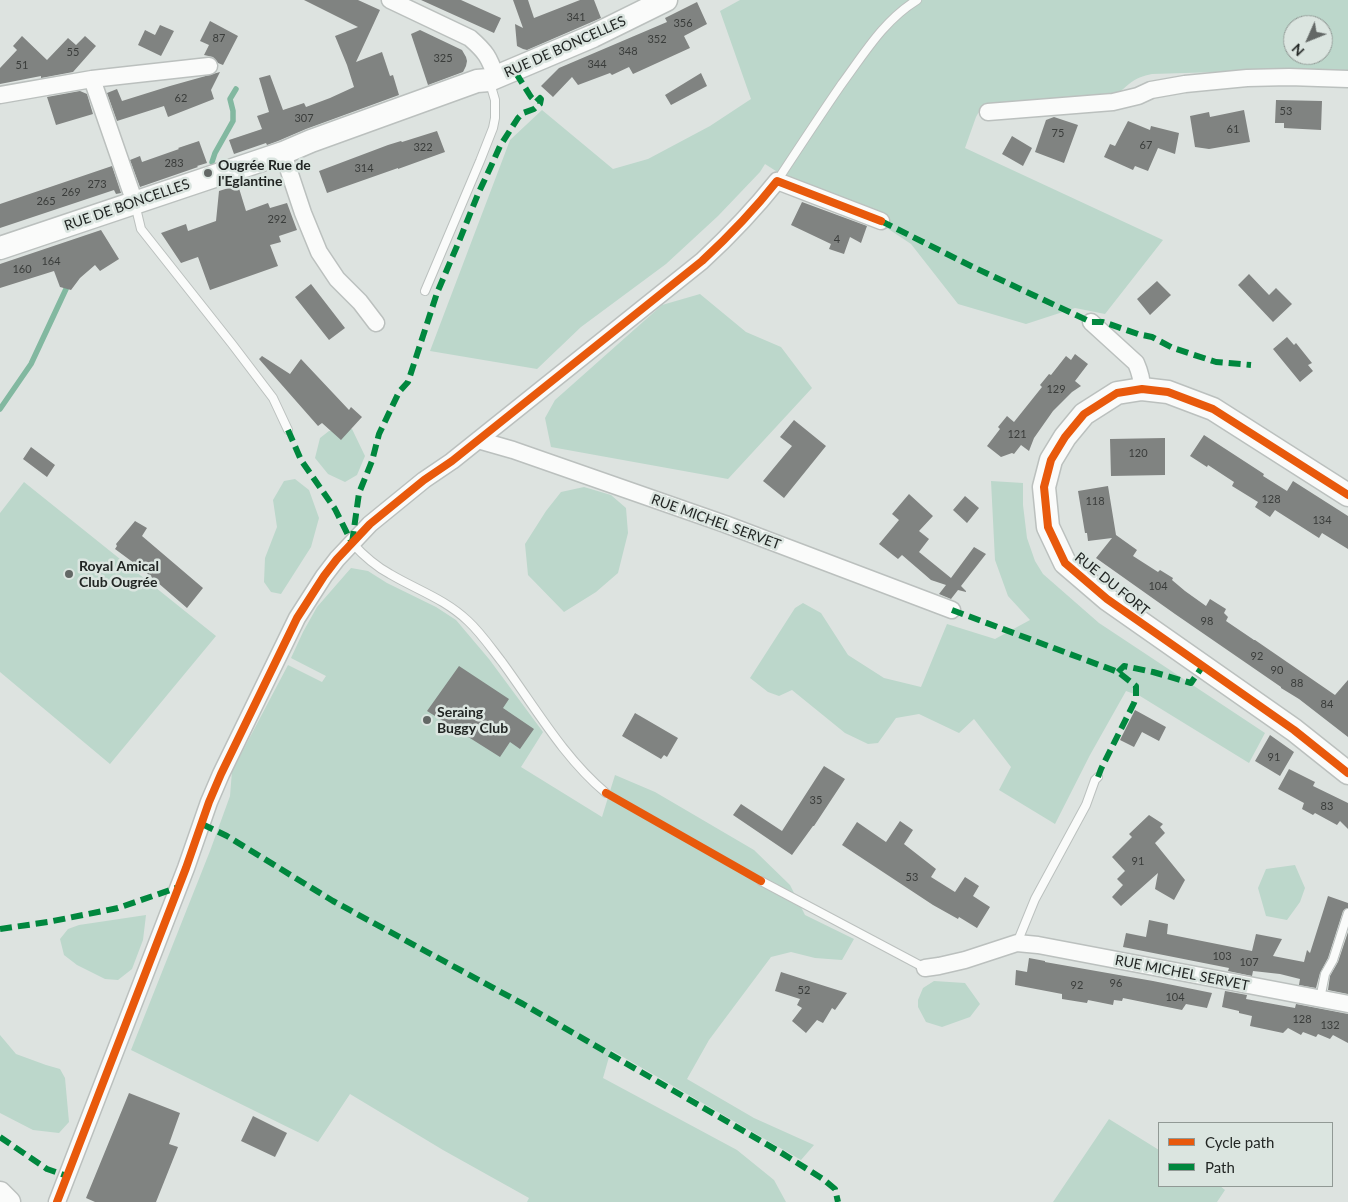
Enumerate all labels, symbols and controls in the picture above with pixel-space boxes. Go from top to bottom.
house number: 341 [566,10,586,24]
street label: RUE DE BONCELLES [502,13,628,81]
north arrow [1283,15,1333,65]
house number: 356 [673,16,693,30]
house number: 87 [213,31,225,45]
house number: 352 [647,32,667,46]
text: N [1288,40,1307,60]
house number: 348 [618,44,638,58]
house number: 55 [67,45,79,59]
house number: 325 [433,51,453,65]
house number: 344 [587,57,607,71]
house number: 51 [16,58,28,72]
house number: 62 [175,91,187,105]
house number: 53 [1280,104,1292,118]
house number: 307 [294,111,314,125]
house number: 61 [1227,122,1239,136]
house number: 75 [1052,126,1064,140]
house number: 67 [1140,138,1152,152]
house number: 322 [413,140,433,154]
house number: 283 [164,156,184,170]
place label: Ougrée Rue de l'Eglantine [218,157,311,190]
house number: 314 [354,161,374,175]
marker: Ougrée Rue de l'Eglantine [202,167,214,179]
street label: RUE DE BONCELLES [62,176,192,234]
house number: 273 [87,177,107,191]
house number: 269 [61,185,81,199]
house number: 265 [36,194,56,208]
house number: 292 [267,212,287,226]
house number: 4 [834,232,840,246]
house number: 164 [41,254,61,268]
house number: 160 [12,262,32,276]
house number: 129 [1046,382,1066,396]
house number: 121 [1007,427,1027,441]
house number: 120 [1128,446,1148,460]
street label: RUE MICHEL SERVET [649,491,783,553]
house number: 128 [1261,492,1281,506]
house number: 118 [1085,494,1105,508]
house number: 134 [1312,513,1332,527]
street label: RUE DU FORT [1071,549,1153,619]
place label: Royal Amical Club Ougrée [79,558,159,590]
marker: Royal Amical Club Ougrée [63,568,75,580]
house number: 104 [1148,579,1168,593]
house number: 98 [1201,614,1213,628]
house number: 92 [1251,649,1263,663]
house number: 90 [1271,663,1283,677]
house number: 88 [1291,676,1303,690]
house number: 84 [1321,697,1333,711]
place label: Seraing Buggy Club [437,704,508,736]
marker: Seraing Buggy Club [421,714,433,726]
house number: 91 [1268,750,1280,764]
house number: 35 [810,793,822,807]
house number: 83 [1321,799,1333,813]
house number: 91 [1132,854,1144,868]
house number: 53 [906,870,918,884]
house number: 103 [1212,949,1232,963]
street label: RUE MICHEL SERVET [1113,952,1251,994]
house number: 107 [1239,955,1259,969]
house number: 96 [1110,976,1122,990]
house number: 92 [1071,978,1083,992]
house number: 52 [798,983,810,997]
house number: 104 [1165,990,1185,1004]
house number: 128 [1292,1012,1312,1026]
house number: 132 [1320,1018,1340,1032]
legend [1158,1122,1333,1187]
text: Cycle path [1205,1133,1274,1151]
text: Path [1205,1158,1235,1176]

